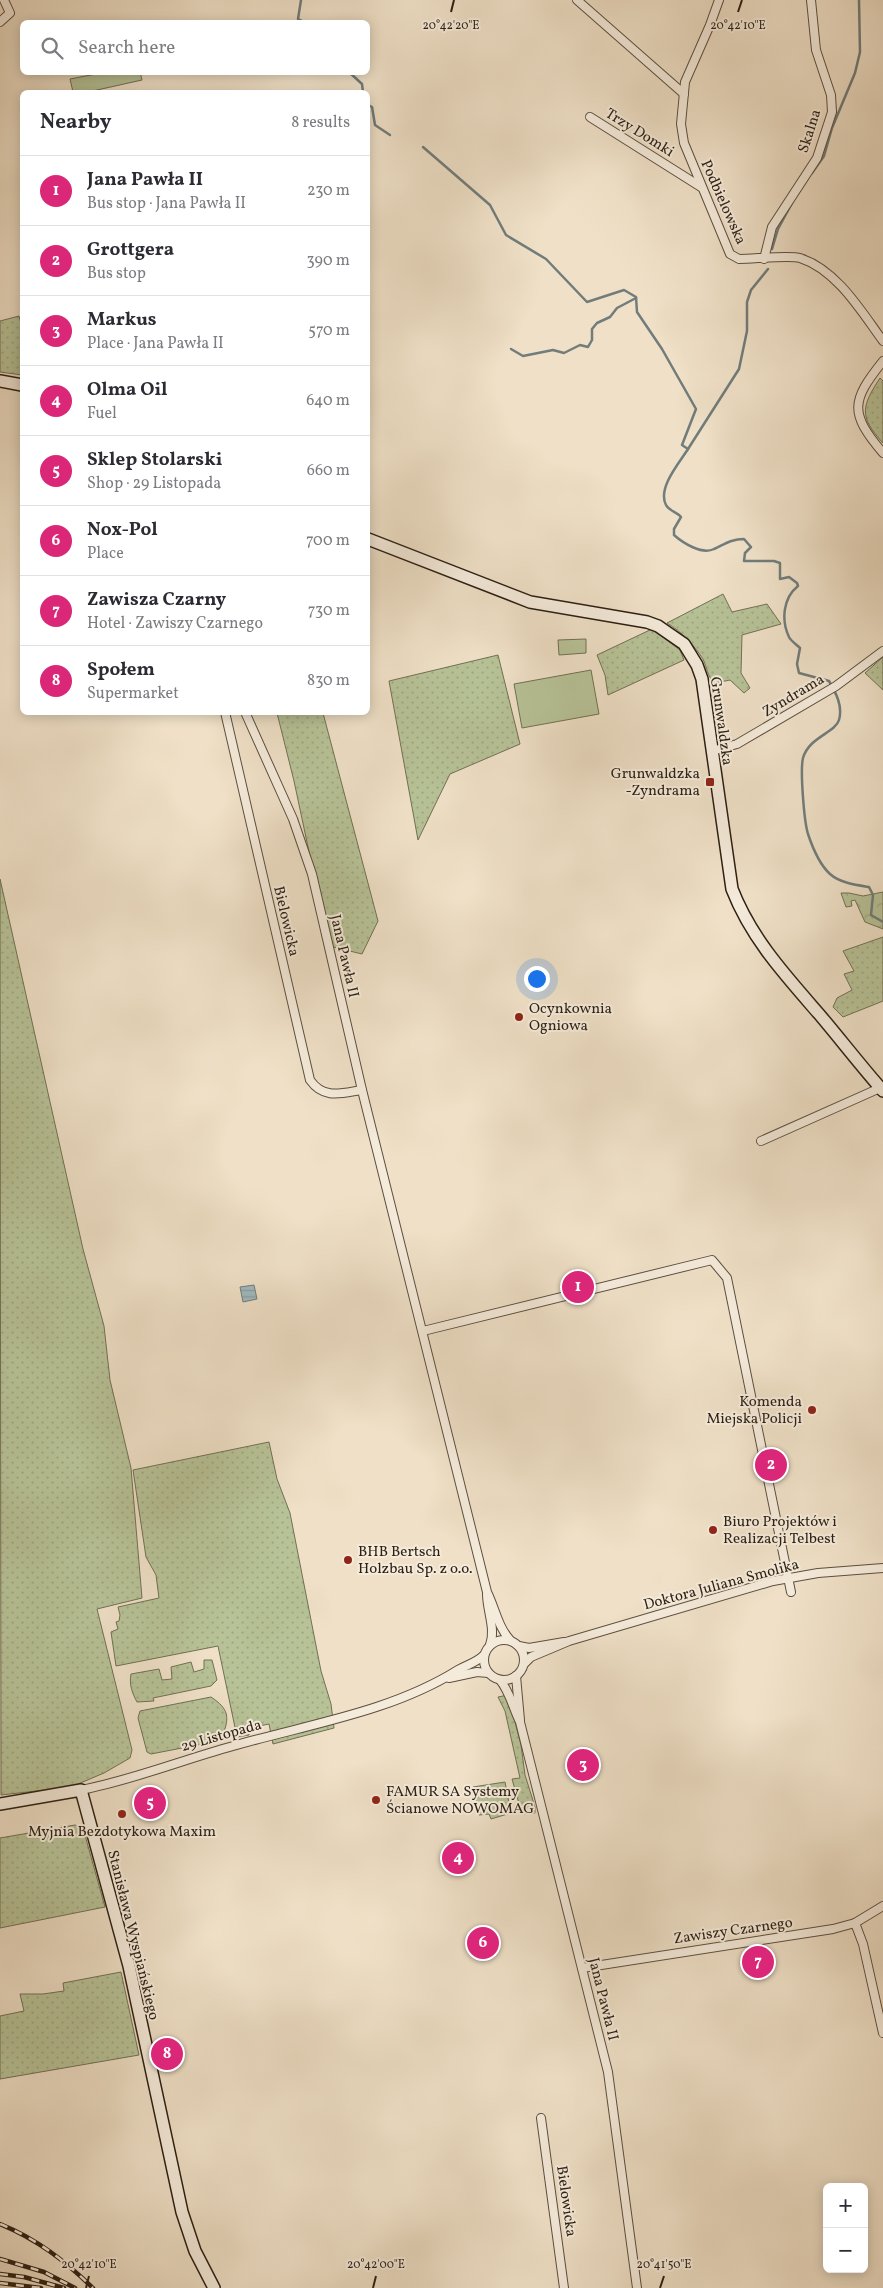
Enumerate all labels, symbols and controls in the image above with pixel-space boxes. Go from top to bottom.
text: 20°42'20"E [422,18,480,34]
text: 20°42'10"E [710,18,766,34]
search box [20,20,370,75]
icon: search [38,34,66,62]
text: Search here [78,35,175,61]
street label: Trzy Domki [601,104,678,163]
street label: Skalna [794,107,827,156]
text: Nearby [40,108,111,137]
text: 8 results [291,112,350,134]
street label: Podbielowska [695,157,751,248]
text: Jana Pawła II [87,167,203,193]
text: 1 [53,180,59,202]
text: 230 m [307,180,350,202]
text: Bus stop · Jana Pawła II [87,193,246,215]
text: Grottgera [87,237,174,263]
text: 2 [52,250,60,272]
text: 390 m [307,250,350,272]
text: Bus stop [87,263,146,285]
text: Markus [87,307,157,333]
text: 3 [52,320,60,342]
text: 570 m [308,320,350,342]
text: Place · Jana Pawła II [87,333,224,355]
text: Olma Oil [87,377,168,403]
text: 4 [51,390,61,412]
text: 640 m [306,390,350,412]
text: Fuel [87,403,117,425]
text: Sklep Stolarski [87,447,222,473]
text: 5 [52,460,60,482]
text: 660 m [307,460,350,482]
text: Shop · 29 Listopada [87,473,221,495]
text: Nox-Pol [87,517,158,543]
text: 6 [52,530,60,552]
text: 700 m [306,530,350,552]
text: Place [87,543,124,565]
text: Zawisza Czarny [87,587,226,613]
text: 7 [52,600,60,622]
text: 730 m [308,600,350,622]
text: Hotel · Zawiszy Czarnego [87,613,263,635]
text: Społem [87,657,155,683]
text: 8 [52,670,60,692]
text: 830 m [307,670,350,692]
street label: Zyndrama [759,670,829,723]
street label: Grunwaldzka [704,676,737,767]
text: Supermarket [87,683,179,705]
place label: Grunwaldzka -Zyndrama [611,764,700,802]
marker: Grunwaldzka -Zyndrama [704,776,716,788]
street label: Bielowicka [267,884,304,958]
street label: Jana Pawła II [324,913,363,1000]
your location [524,966,550,992]
place label: Ocynkownia Ogniowa [529,999,612,1037]
marker: Ocynkownia Ogniowa [513,1011,525,1023]
pin: 1 [562,1268,594,1306]
place label: Komenda Miejska Policji [706,1392,802,1430]
marker: Komenda Miejska Policji [806,1404,818,1416]
pin: 2 [755,1446,787,1484]
place label: Biuro Projektów i Realizacji Telbest [723,1512,837,1550]
marker: Biuro Projektów i Realizacji Telbest [707,1524,719,1536]
place label: BHB Bertsch Holzbau Sp. z o.o. [358,1542,473,1580]
marker: BHB Bertsch Holzbau Sp. z o.o. [342,1554,354,1566]
street label: Doktora Juliana Smolika [641,1555,801,1616]
street label: 29 Listopada [179,1715,264,1758]
pin: 3 [567,1746,599,1784]
place label: FAMUR SA Systemy Ścianowe NOWOMAG [386,1782,534,1820]
pin: 5 [134,1784,166,1822]
marker: FAMUR SA Systemy Ścianowe NOWOMAG [370,1794,382,1806]
marker: Myjnia Bezdotykowa Maxim [116,1808,128,1820]
place label: Myjnia Bezdotykowa Maxim [28,1822,216,1843]
pin: 4 [442,1839,474,1877]
street label: Stanisława Wyspiańskiego [101,1848,164,2023]
street label: Zawiszy Czarnego [672,1913,794,1950]
pin: 6 [467,1924,499,1962]
pin: 7 [742,1943,774,1981]
street label: Jana Pawła II [582,1956,623,2043]
pin: 8 [151,2035,183,2073]
street label: Bielowicka [550,2164,581,2238]
map controls [823,2183,868,2273]
button: + [823,2183,868,2228]
button: − [823,2228,868,2273]
text: 20°42'10"E [61,2257,117,2273]
text: 20°42'00"E [347,2257,405,2273]
text: 20°41'50"E [637,2257,691,2273]

